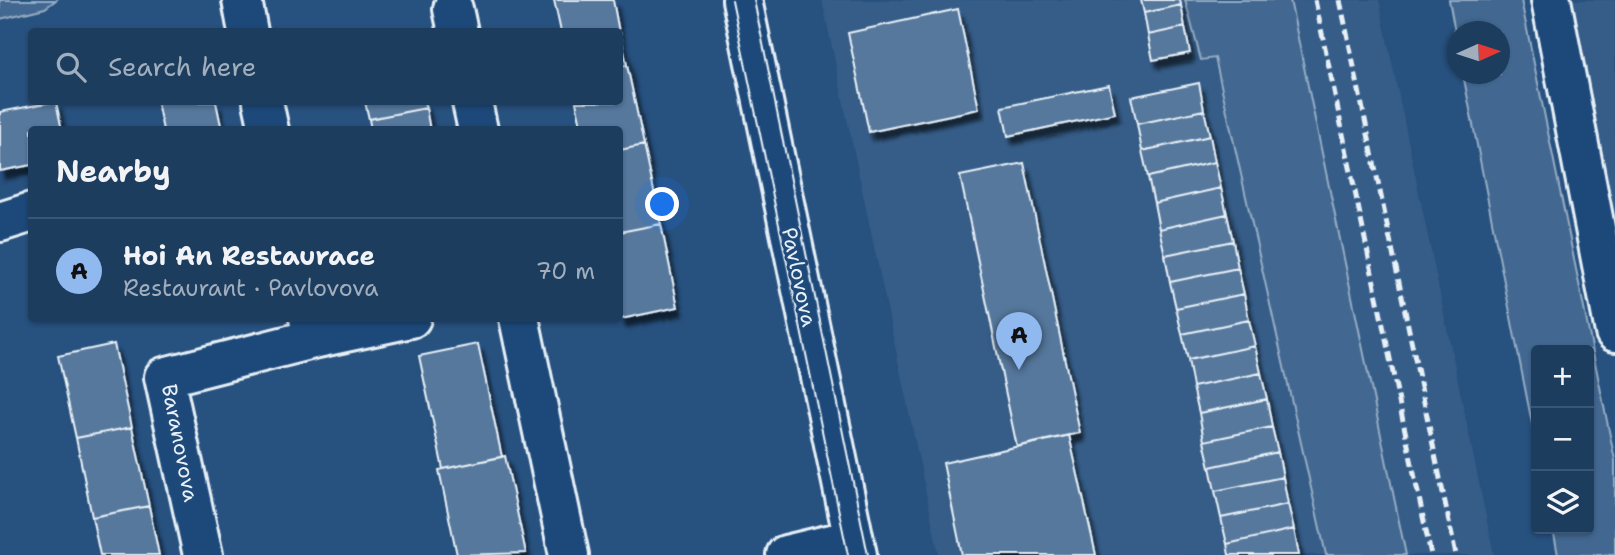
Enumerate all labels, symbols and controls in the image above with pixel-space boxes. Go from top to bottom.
north arrow [1447,21,1510,84]
search box [28,28,623,105]
icon: search [52,48,90,86]
text: Search here [108,49,257,84]
text: Nearby [56,151,171,192]
your location [645,187,679,221]
street label: Pavlovova [775,225,823,329]
text: Hoi An Restaurace [123,238,375,273]
text: A [70,256,88,286]
text: 70 m [536,256,595,286]
text: Restaurant · Pavlovova [123,273,379,303]
pin: A [996,312,1042,370]
map controls [1531,345,1594,534]
button: + [1531,345,1594,408]
street label: Baranovova [155,382,205,504]
button: − [1531,408,1594,471]
button: layers [1531,471,1594,534]

